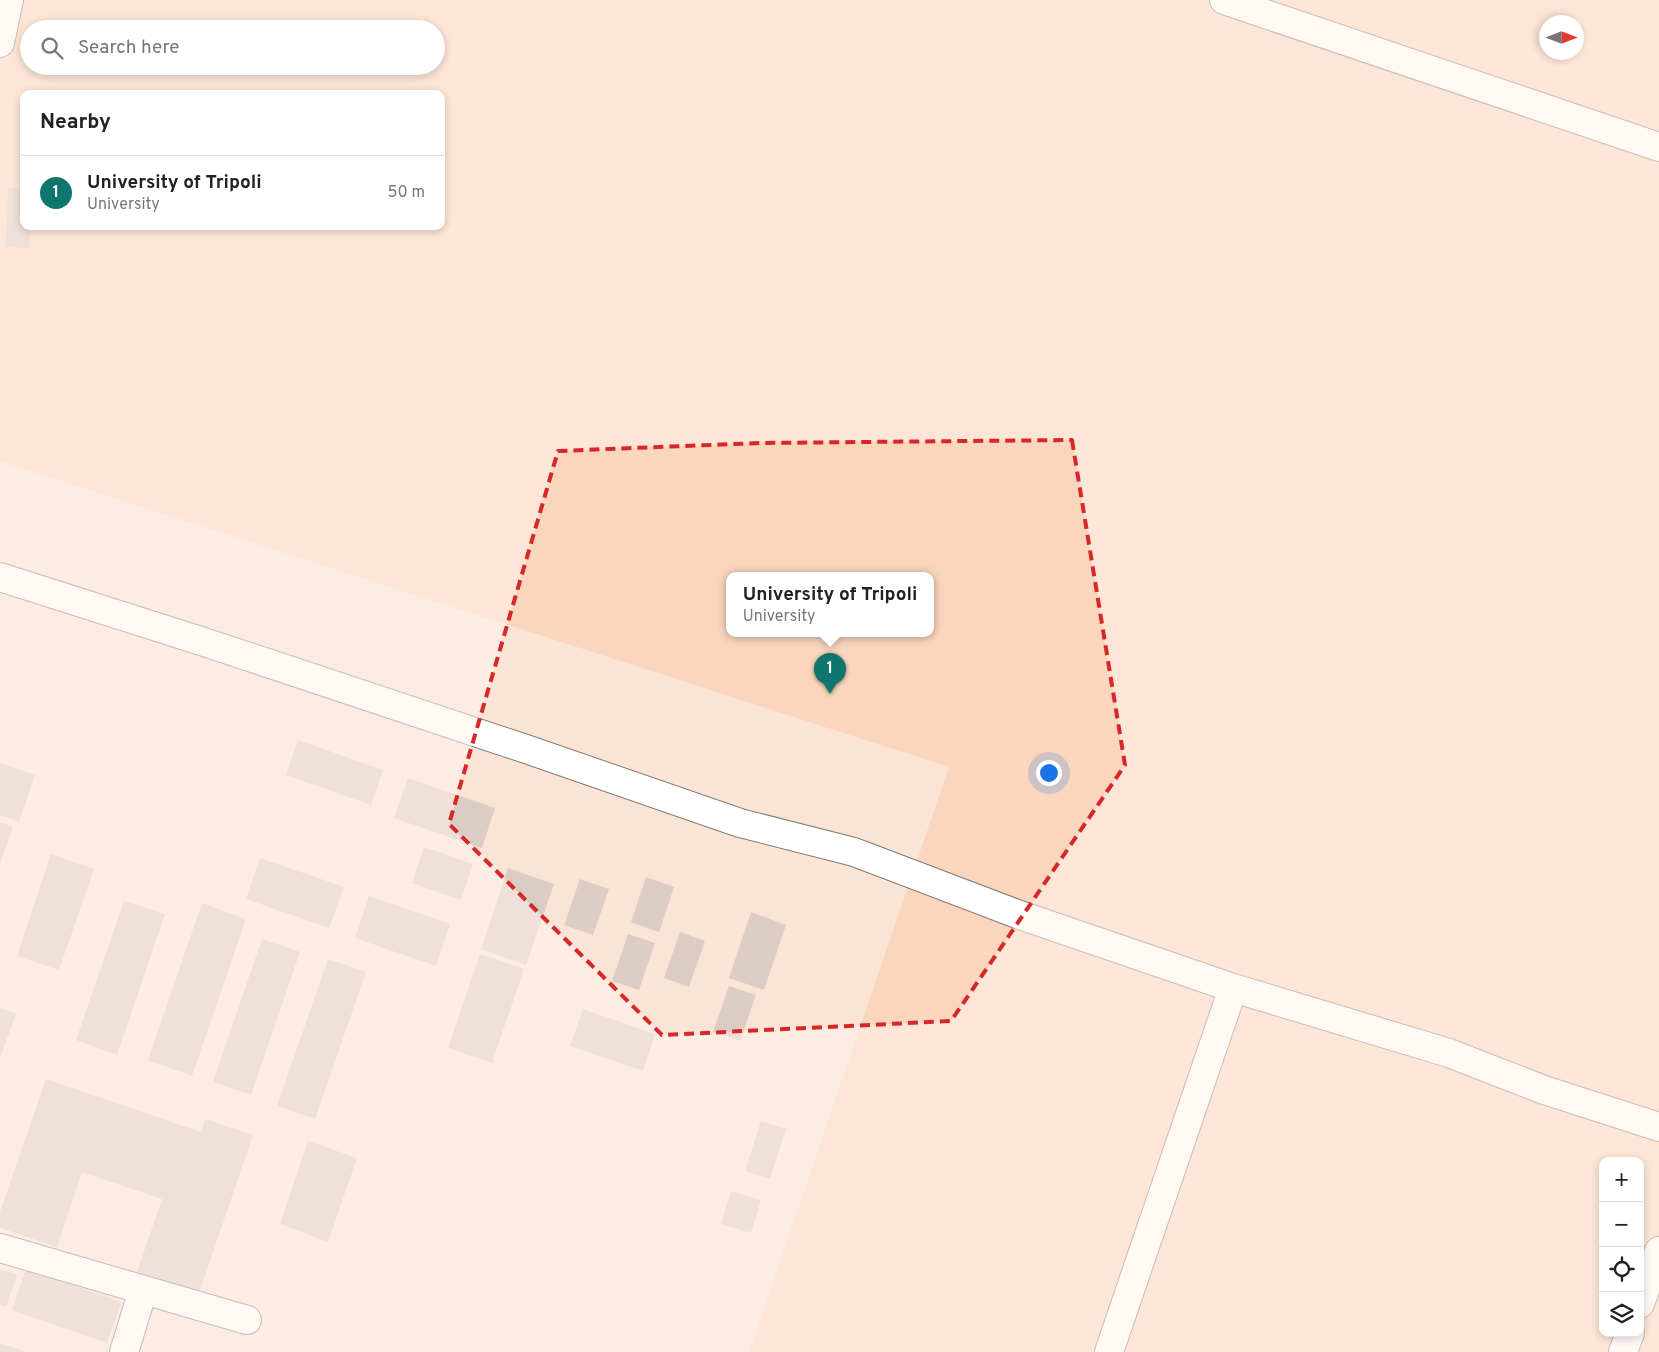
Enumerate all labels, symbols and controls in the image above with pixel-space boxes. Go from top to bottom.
north arrow [1539,15,1584,60]
search box [20,20,445,75]
icon: search [38,34,66,62]
text: Search here [78,36,180,60]
text: Nearby [40,109,111,136]
text: University of Tripoli [87,171,262,195]
text: 1 [53,183,59,203]
text: 50 m [388,183,425,203]
text: University [87,195,160,215]
popup [726,572,934,637]
text: University of Tripoli [743,583,917,607]
text: University [743,607,815,627]
pin: 1 [814,653,846,694]
your location [1036,760,1062,786]
map controls [1599,1157,1644,1337]
button: + [1599,1157,1644,1202]
button: − [1599,1202,1644,1247]
button: locate [1599,1247,1644,1292]
button: layers [1599,1292,1644,1337]

